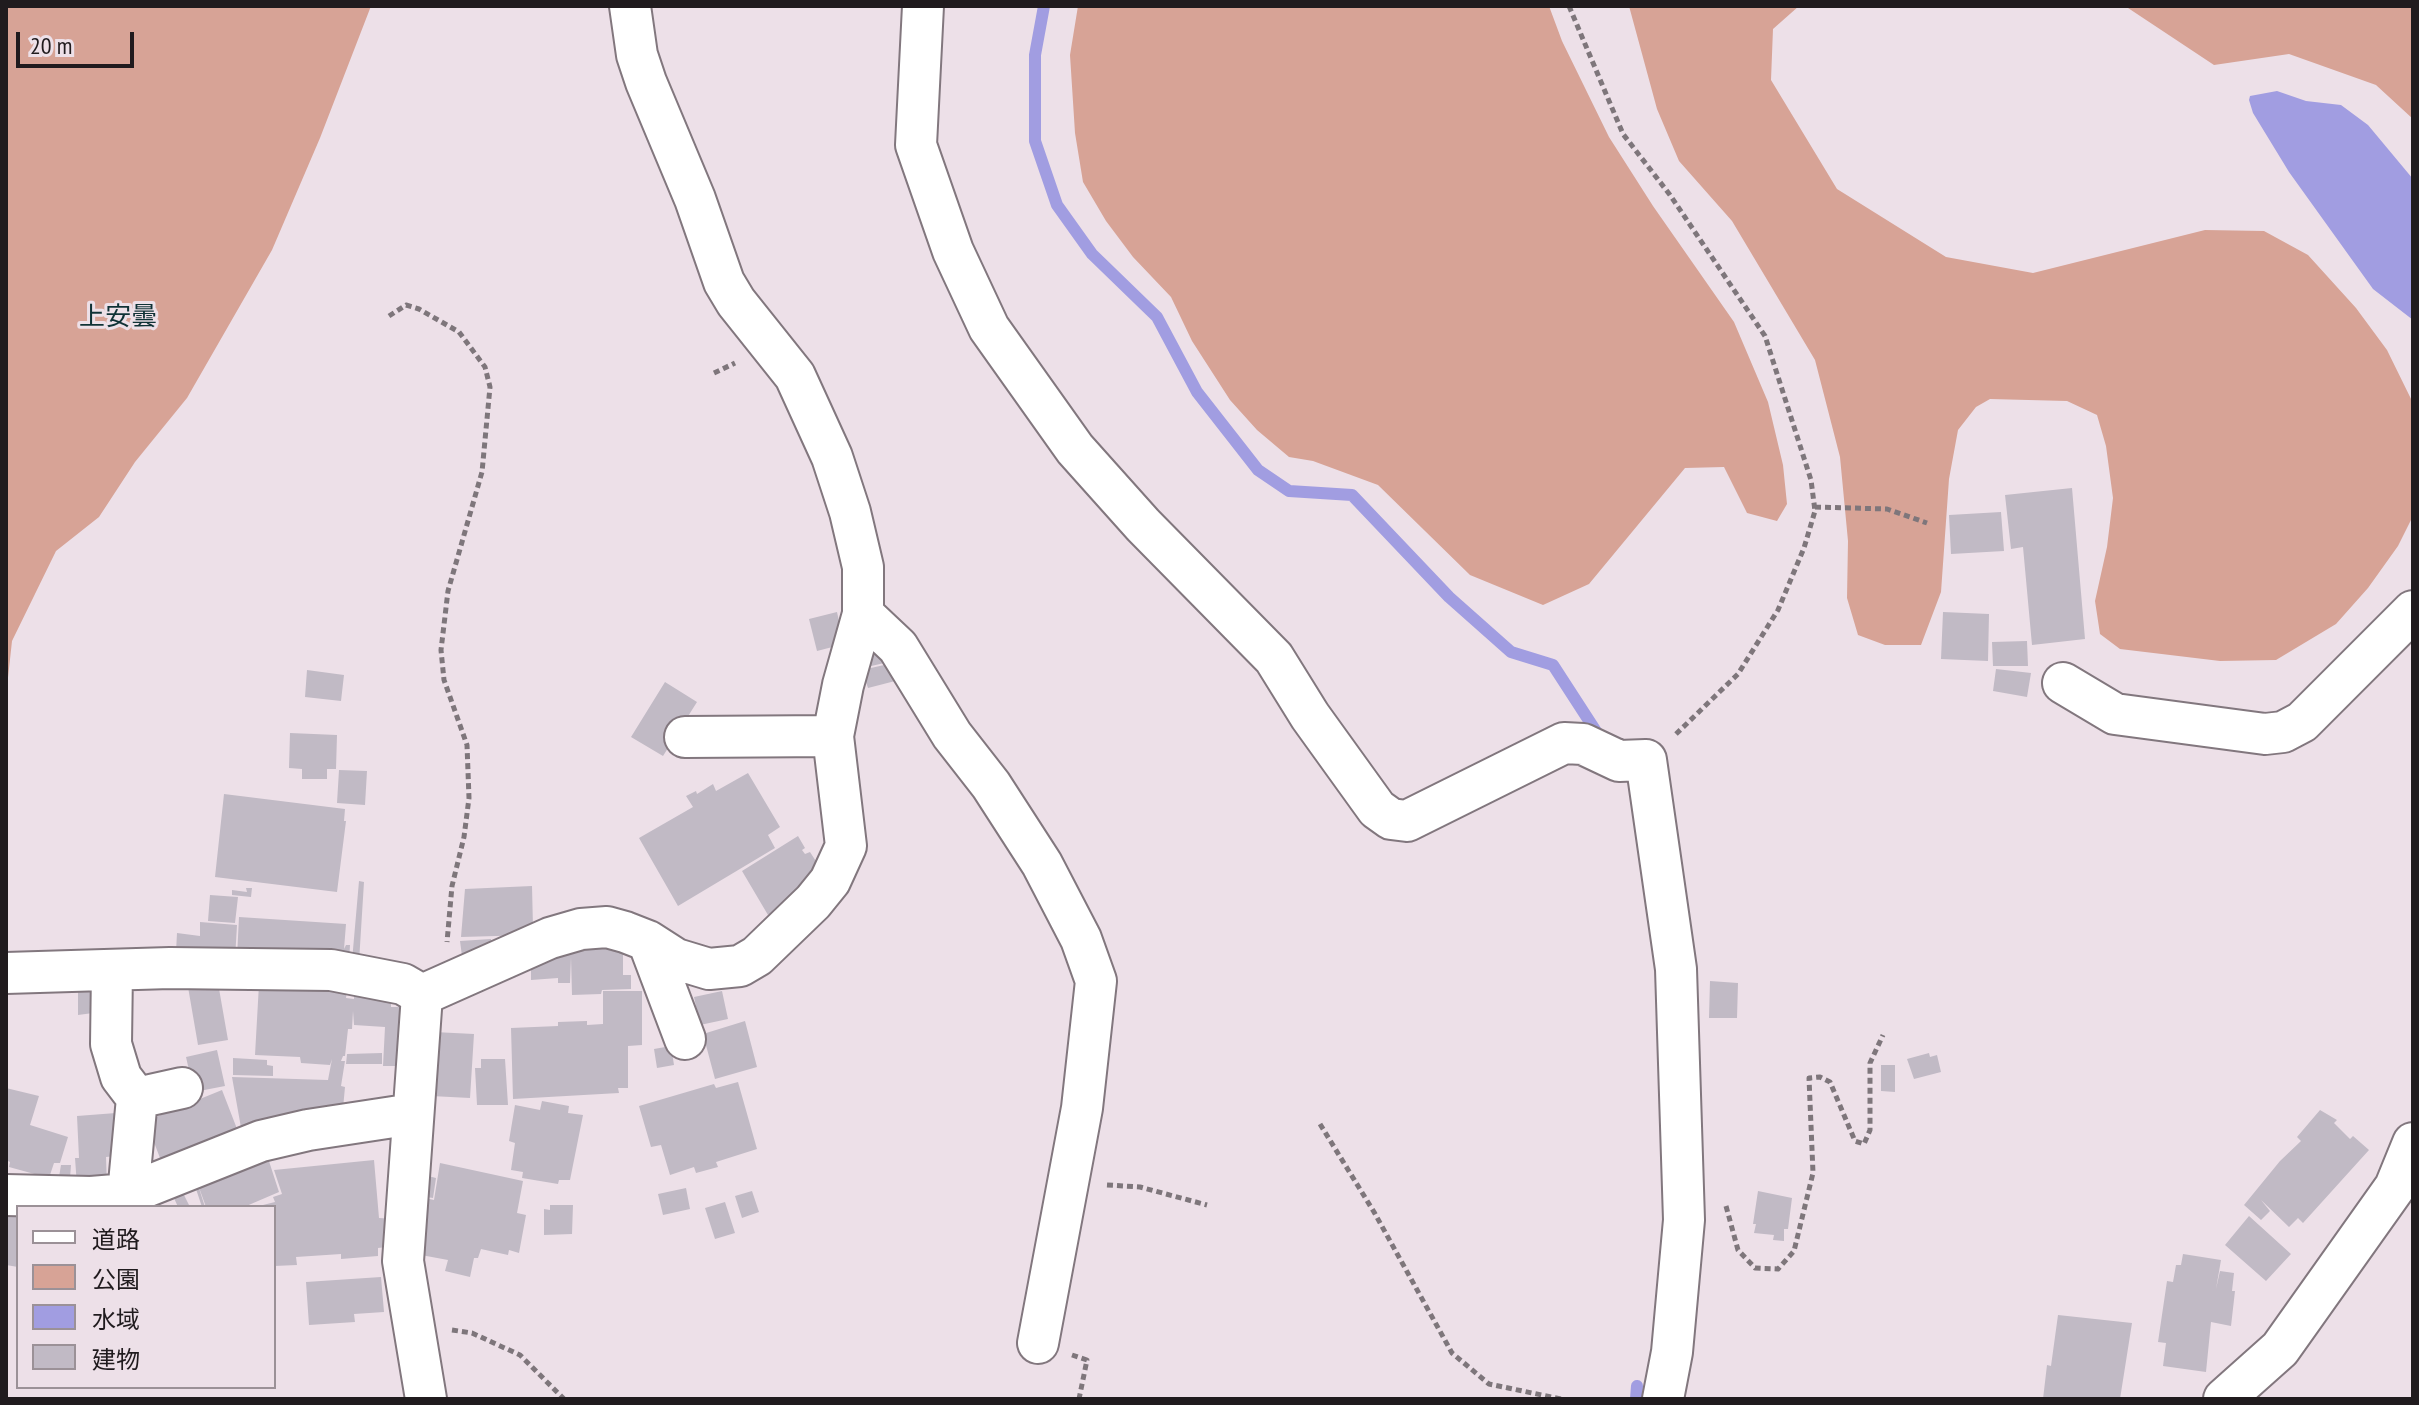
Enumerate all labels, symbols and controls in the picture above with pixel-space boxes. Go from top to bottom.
scale bar [20,16,138,66]
text: 20 m [30,30,72,61]
district label: 上安曇 [79,302,157,334]
legend [16,1205,276,1389]
text: 道路 [92,1224,140,1255]
text: 公園 [92,1264,140,1295]
text: 水域 [92,1304,140,1335]
text: 建物 [92,1344,140,1375]

